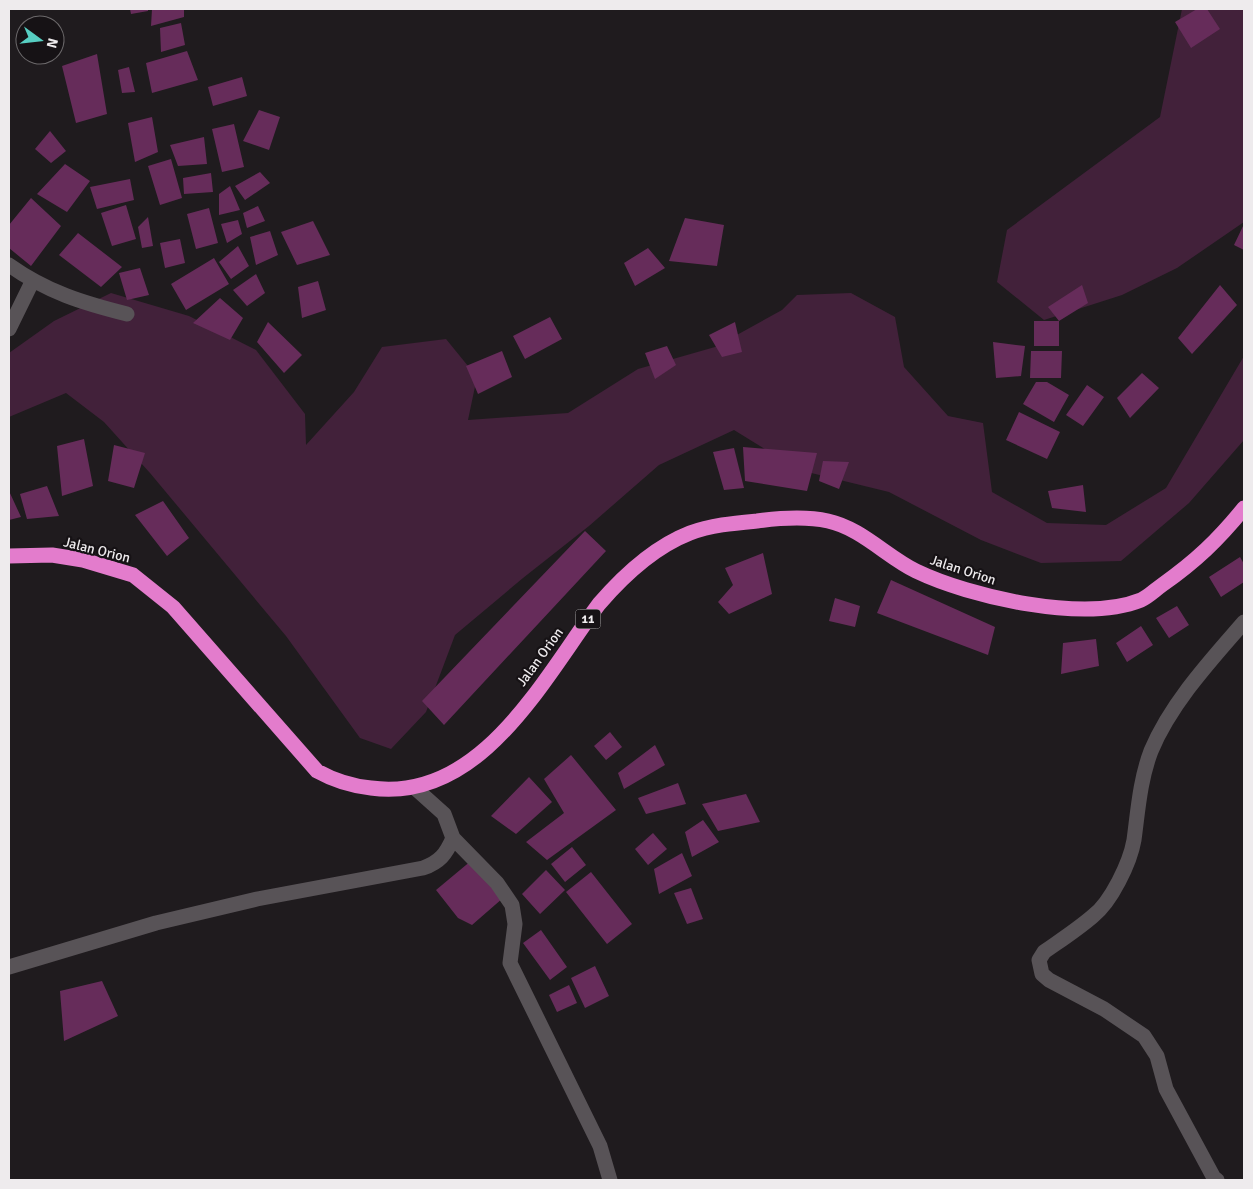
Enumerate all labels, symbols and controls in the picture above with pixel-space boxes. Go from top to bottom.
north arrow [15,15,65,65]
text: N [43,36,62,50]
street label: Jalan Orion [62,533,132,567]
street label: Jalan Orion [928,551,998,589]
road number: 11 [576,610,600,628]
street label: Jalan Orion [513,624,567,690]

